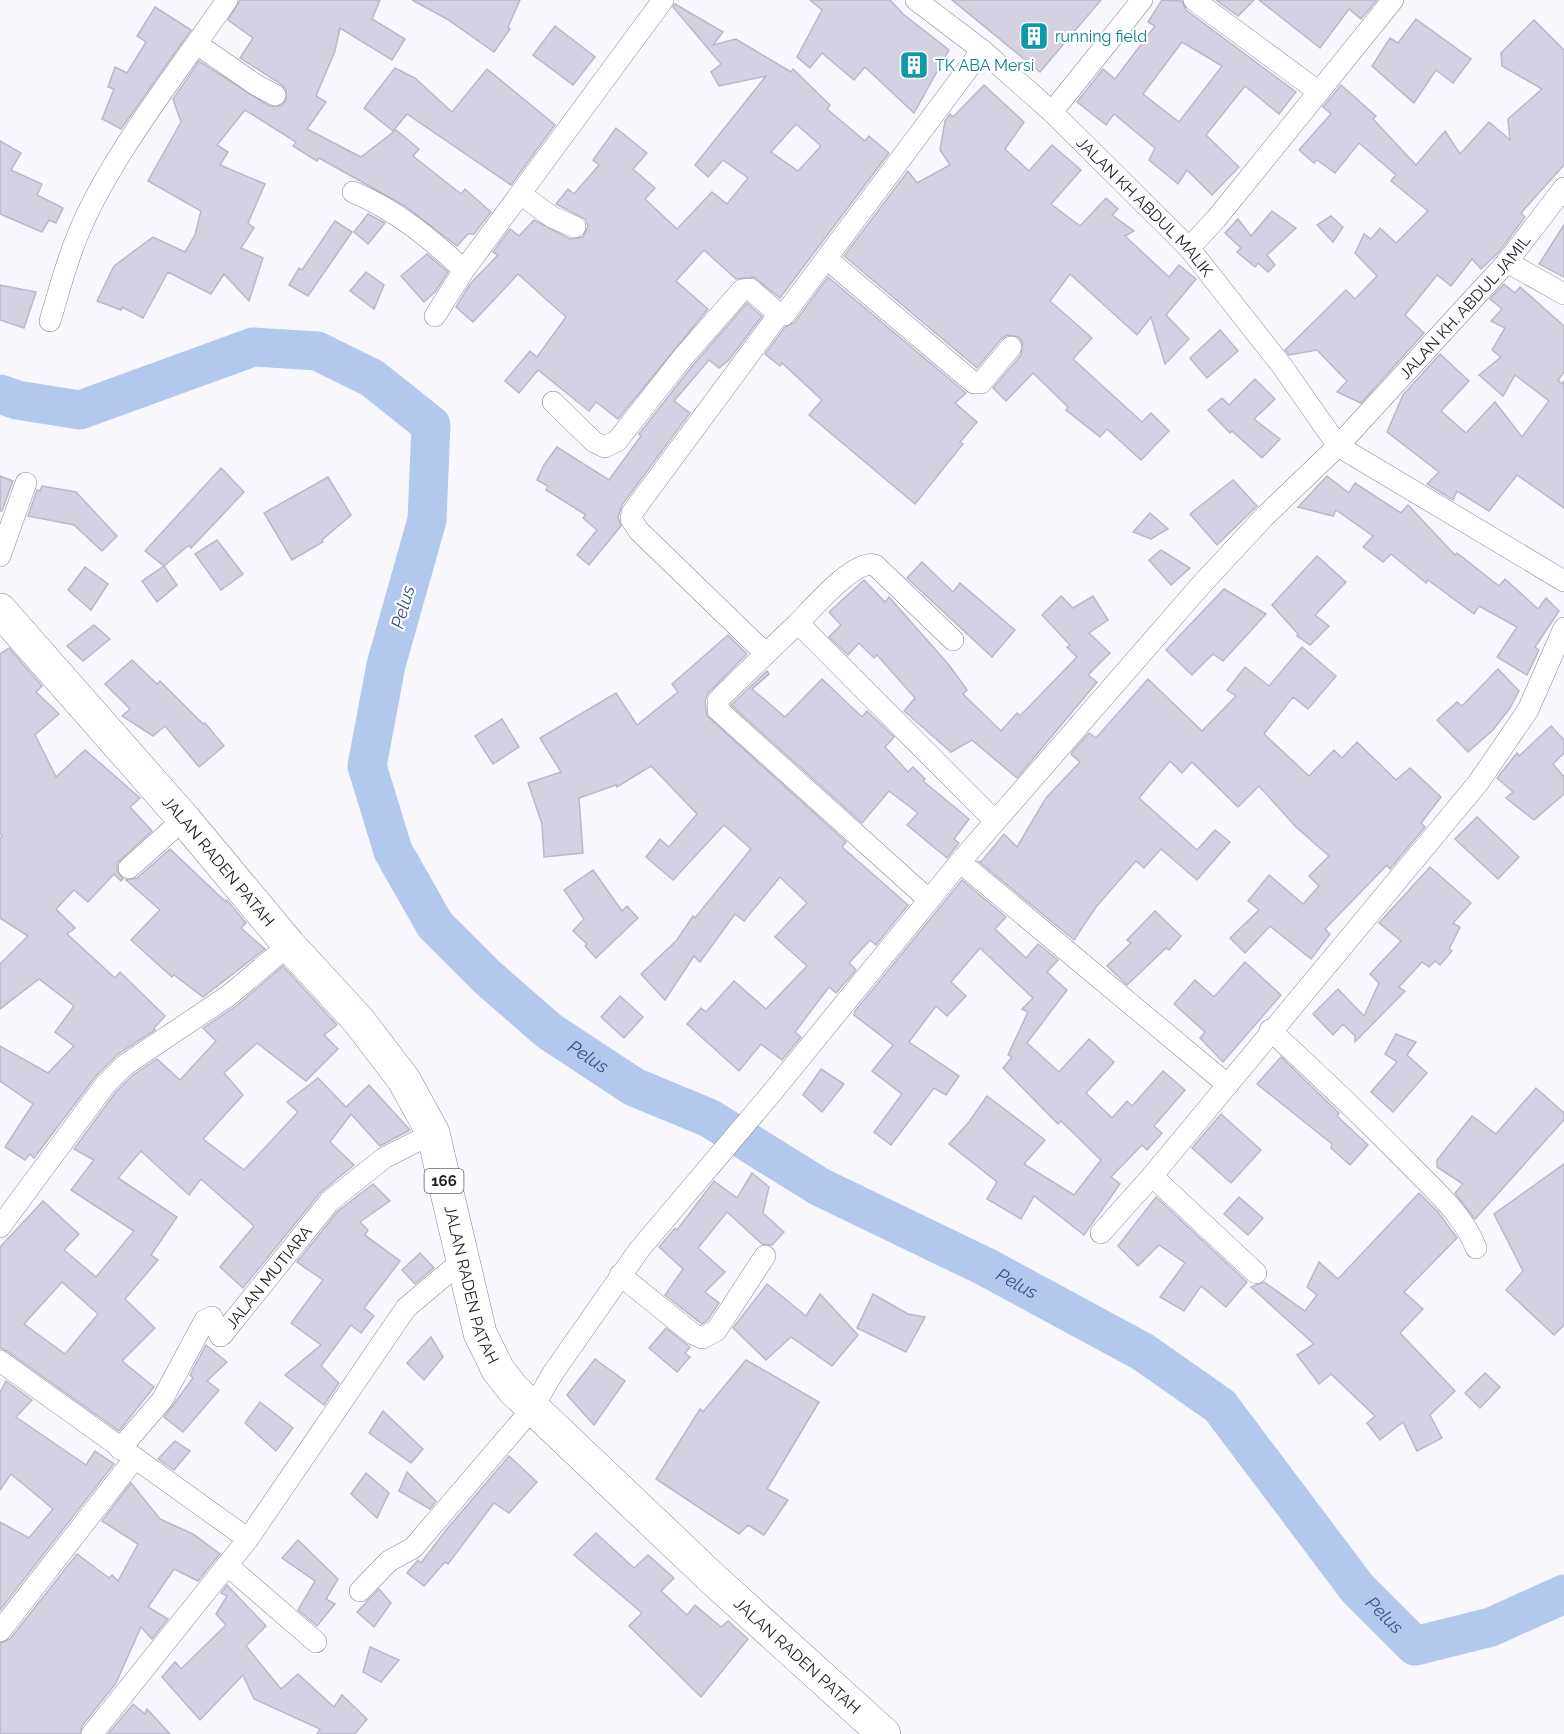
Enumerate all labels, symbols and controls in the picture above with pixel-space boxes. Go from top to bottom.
building icon: running field [1018,20,1050,52]
place label: running field [1055,27,1147,46]
building icon: TK ABA Mersi [898,49,930,81]
place label: TK ABA Mersi [935,56,1034,75]
street label: JALAN KH ABDUL MALIK [1073,133,1217,281]
street label: JALAN KH. ABDUL JAMIL [1396,231,1535,383]
water label: Pelus [386,582,419,631]
street label: JALAN RADEN PATAH [158,792,278,930]
water label: Pelus [564,1036,613,1078]
road number: 166 [424,1169,464,1193]
street label: JALAN RADEN PATAH [440,1204,503,1367]
street label: JALAN MUTIARA [222,1222,316,1333]
water label: Pelus [993,1264,1042,1303]
water label: Pelus [1362,1592,1408,1638]
street label: JALAN RADEN PATAH [730,1594,864,1718]

